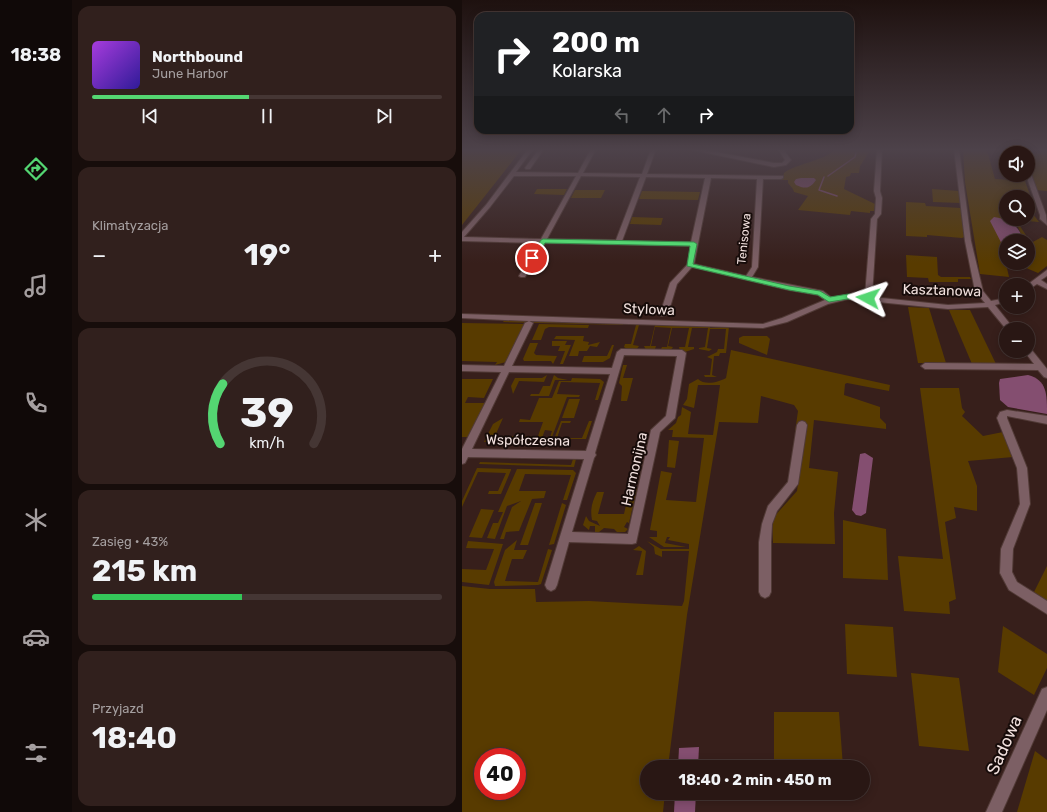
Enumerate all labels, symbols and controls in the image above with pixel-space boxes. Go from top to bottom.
text: 200 m [552,26,640,59]
icon: right [486,28,538,80]
text: 18:38 [11,44,61,66]
text: Northbound [152,48,243,66]
text: Kolarska [552,60,622,82]
text: June Harbor [152,66,228,81]
icon: left [611,104,633,126]
icon: ahead [653,104,675,126]
icon: right [695,104,717,126]
icon: previous [139,105,161,127]
icon: pause [256,105,278,127]
icon: next [373,105,395,127]
map controls [999,146,1035,358]
button: sound [999,146,1035,182]
icon: directions [22,155,50,183]
button: search [999,190,1035,226]
street label: Tenisowa [734,213,754,265]
text: Klimatyzacja [92,218,168,233]
button: layers [999,234,1035,270]
text: 19° [244,237,291,273]
pin [515,241,549,275]
text: − [92,242,106,269]
text: + [428,242,442,269]
icon: arrive [521,247,543,269]
icon: music [22,272,50,300]
position arrow [847,277,889,319]
button: + [999,278,1035,314]
street label: Kasztanowa [902,281,982,300]
street label: Stylowa [623,300,675,319]
button: − [999,322,1035,358]
text: 39 [240,388,294,437]
icon: phone [22,389,50,417]
street label: Współczesna [486,431,570,450]
street label: Harmonijna [618,431,651,508]
text: km/h [249,435,285,452]
icon: climate [22,506,50,534]
text: Zasięg · 43% [92,534,168,549]
text: 215 km [92,553,197,589]
icon: car [22,623,50,651]
text: Przyjazd [92,701,144,716]
street label: Sadowa [982,712,1026,778]
text: 18:40 [92,720,177,756]
icon: filters [22,739,50,767]
speed limit sign: 40 [474,748,526,800]
text: 18:40 · 2 min · 450 m [679,771,831,789]

